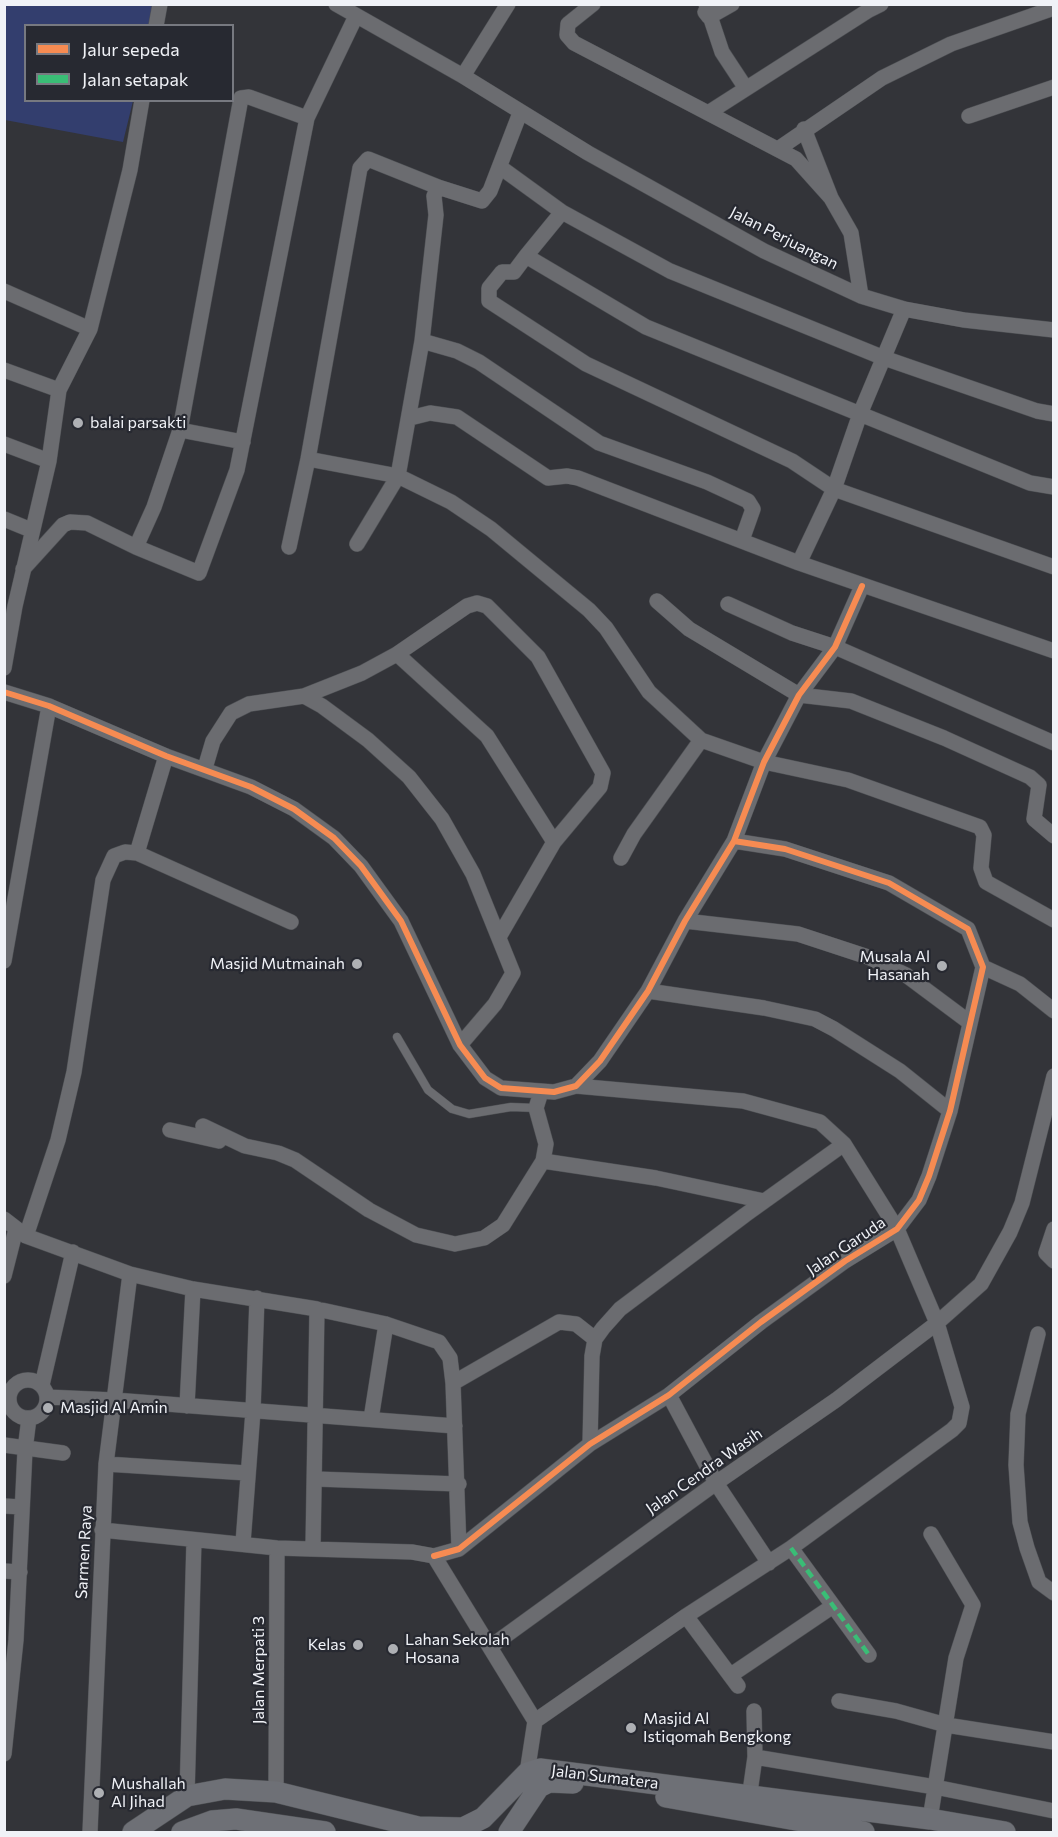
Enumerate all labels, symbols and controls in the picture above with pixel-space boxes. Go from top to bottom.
legend [24,24,234,102]
text: Jalur sepeda [82,38,180,60]
text: Jalan setapak [82,68,189,90]
street label: Jalan Perjuangan [727,202,841,274]
place label: balai parsakti [90,413,186,433]
marker: balai parsakti [71,416,85,430]
place label: Musala Al Hasanah [860,947,930,985]
place label: Masjid Mutmainah [210,954,345,974]
marker: Masjid Mutmainah [350,957,364,971]
marker: Musala Al Hasanah [935,959,949,973]
street label: Jalan Garuda [803,1213,889,1279]
place label: Masjid Al Amin [60,1398,168,1418]
marker: Masjid Al Amin [41,1401,55,1415]
street label: Jalan Cendra Wasih [642,1424,766,1518]
street label: Sarmen Raya [72,1504,96,1600]
street label: Jalan Merpati 3 [249,1616,269,1724]
place label: Lahan Sekolah Hosana [405,1630,510,1668]
place label: Kelas [308,1635,346,1655]
marker: Kelas [351,1638,365,1652]
marker: Lahan Sekolah Hosana [386,1642,400,1656]
place label: Masjid Al Istiqomah Bengkong [643,1709,791,1747]
marker: Masjid Al Istiqomah Bengkong [624,1721,638,1735]
street label: Jalan Sumatera [550,1761,660,1793]
place label: Mushallah Al Jihad [111,1774,186,1812]
marker: Mushallah Al Jihad [92,1786,106,1800]

